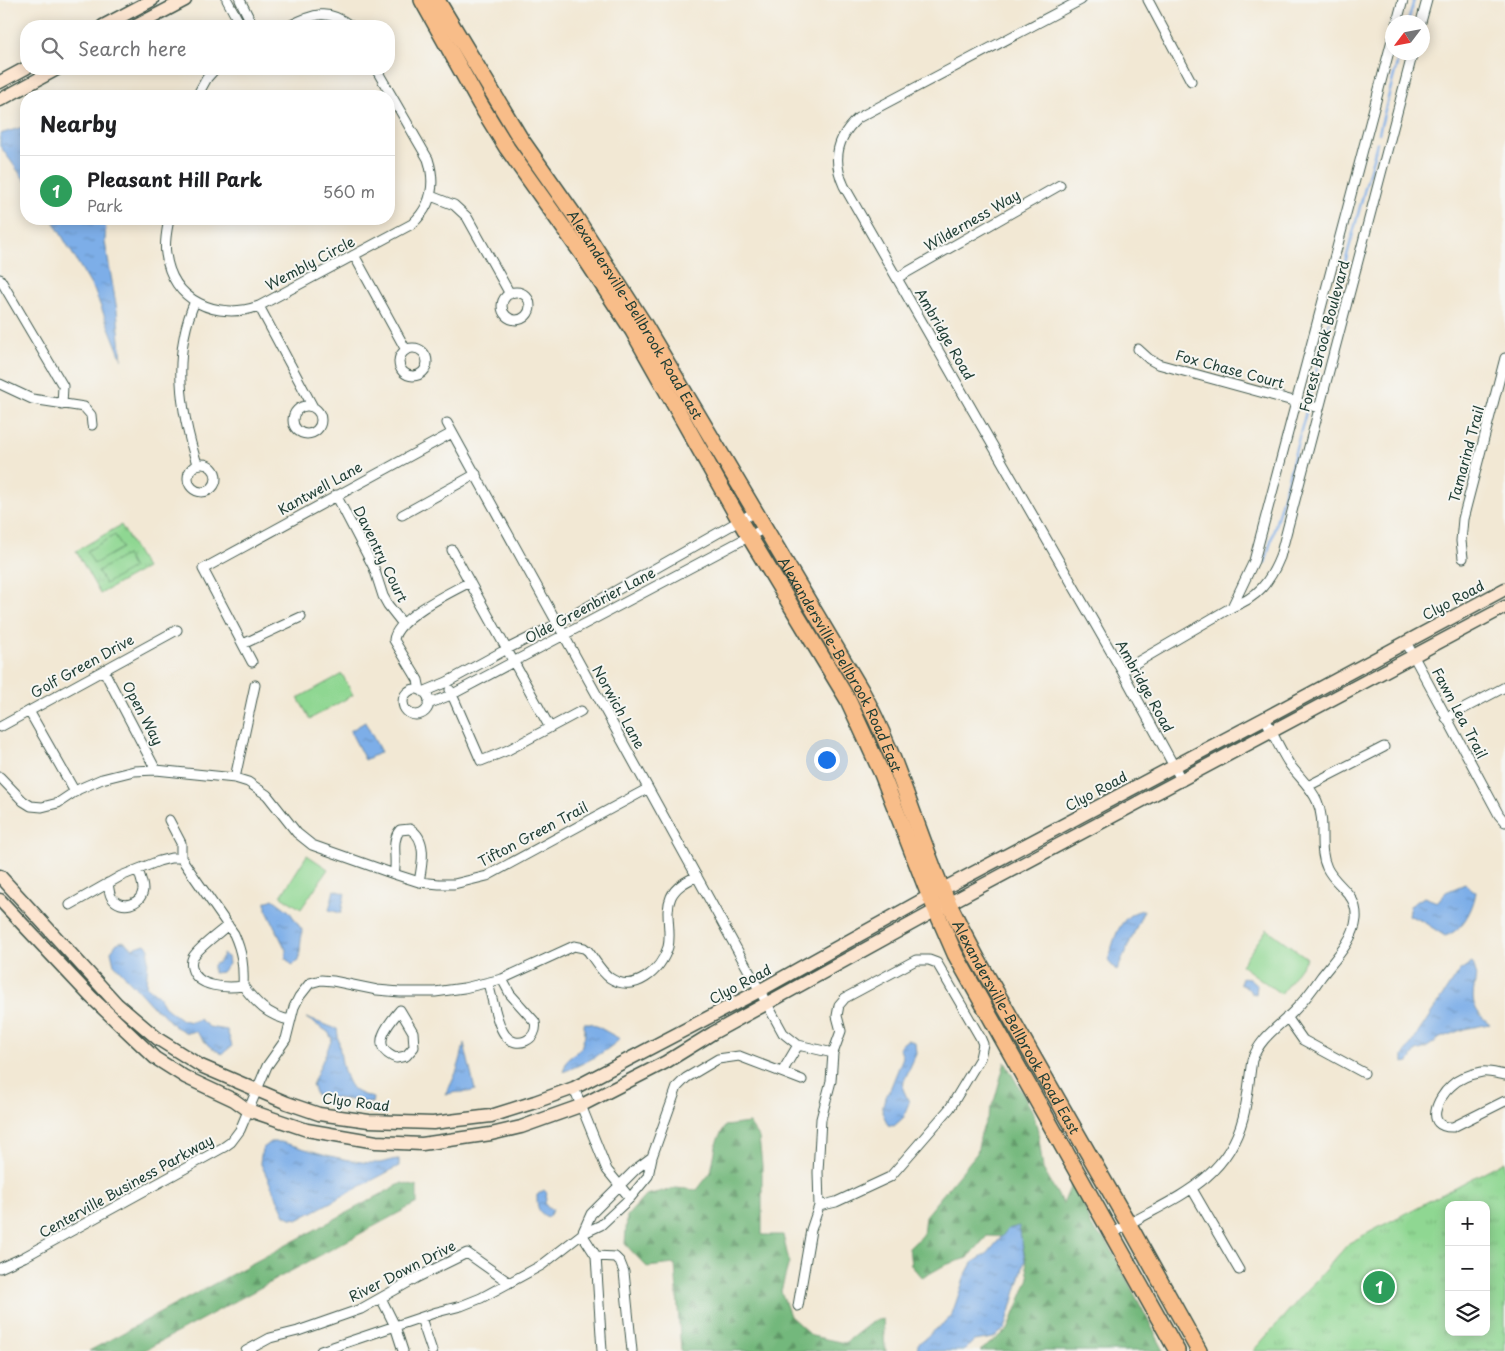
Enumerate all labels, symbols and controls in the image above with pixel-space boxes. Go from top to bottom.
north arrow [1385,15,1430,60]
search box [20,20,395,75]
icon: search [38,34,66,62]
text: Search here [78,34,187,62]
text: Nearby [40,107,117,139]
text: Pleasant Hill Park [87,165,262,193]
text: 1 [52,179,60,203]
text: 560 m [323,179,375,203]
street label: Wilderness Way [920,184,1024,256]
text: Park [87,193,123,217]
street label: Alexandersville-Bellbrook Road East [563,205,709,423]
street label: Wembly Circle [261,230,359,295]
street label: Forest Brook Boulevard [1294,257,1354,414]
street label: Ambridge Road [910,284,980,384]
street label: Fox Chase Court [1173,344,1287,394]
street label: Tamarind Trail [1443,403,1489,505]
street label: Kantwell Lane [274,456,366,520]
street label: Daventry Court [349,502,414,606]
street label: Alexandersville-Bellbrook Road East [774,552,908,776]
street label: Olde Greenbrier Lane [521,562,659,648]
street label: Clyo Road [1418,575,1488,625]
street label: Golf Green Drive [26,629,138,703]
street label: Ambridge Road [1111,636,1179,736]
street label: Norwich Lane [587,661,651,753]
street label: Fawn Lea Trail [1427,664,1493,762]
street label: Open Way [117,677,169,749]
your location [814,747,840,773]
street label: Clyo Road [1061,766,1131,816]
street label: Tifton Green Trail [474,796,592,872]
street label: Alexandersville-Bellbrook Road East [948,916,1086,1138]
street label: Clyo Road [705,959,775,1009]
street label: Clyo Road [321,1087,391,1117]
street label: Centerville Business Parkway [35,1129,217,1243]
map controls [1445,1201,1490,1336]
button: + [1445,1201,1490,1246]
street label: River Down Drive [345,1235,459,1307]
button: − [1445,1246,1490,1291]
pin: 1 [1363,1268,1395,1306]
button: layers [1445,1291,1490,1336]

